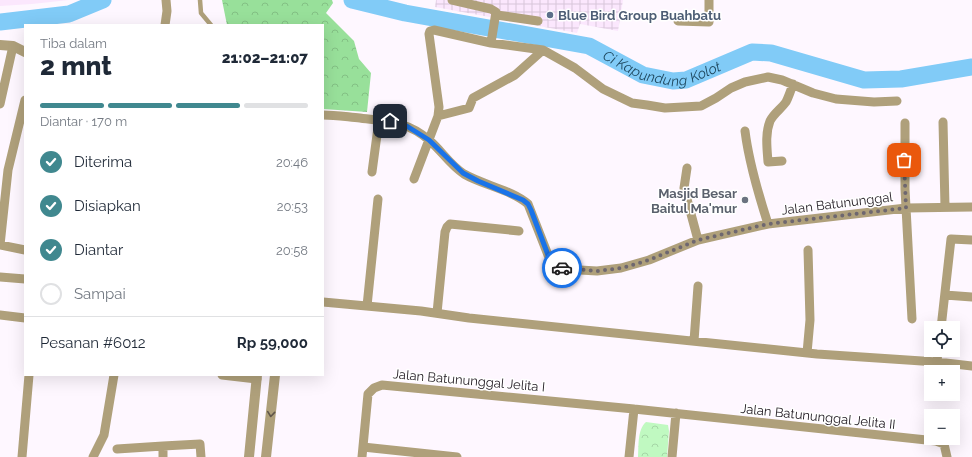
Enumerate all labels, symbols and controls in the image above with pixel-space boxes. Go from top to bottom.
place label: Blue Bird Group Buahbatu [558,8,721,23]
marker: Blue Bird Group Buahbatu [545,10,555,20]
text: Tiba dalam [40,36,107,51]
water label: Ci Kapundung Kolot [600,47,723,89]
text: 21:02–21:07 [222,49,308,67]
text: 2 mnt [40,51,112,81]
pin [373,104,407,138]
icon: home [379,110,401,132]
text: Diantar · 170 m [40,114,127,129]
pin [887,143,921,177]
icon: bag [893,149,915,171]
icon: check [40,151,62,173]
text: Diterima [74,153,132,171]
text: 20:46 [276,155,308,170]
place label: Masjid Besar Baitul Ma'mur [651,186,737,216]
street label: Jalan Batununggal [781,189,894,218]
icon: check [40,195,62,217]
marker: Masjid Besar Baitul Ma'mur [740,195,750,205]
text: Disiapkan [74,197,141,215]
text: 20:53 [277,199,308,214]
icon: check [40,239,62,261]
text: Diantar [74,241,123,259]
text: 20:58 [276,243,308,258]
courier [542,248,582,288]
icon: car [551,257,573,279]
text: Sampai [74,285,126,303]
map controls [924,321,960,445]
button: locate [924,321,960,357]
text: Pesanan #6012 [40,334,146,352]
text: Rp 59,000 [237,334,308,352]
button: + [924,365,960,401]
street label: Jalan Batununggal Jelita I [392,366,546,395]
street label: Jalan Batununggal Jelita II [740,401,896,432]
button: − [924,409,960,445]
one-way arrow [267,411,276,417]

